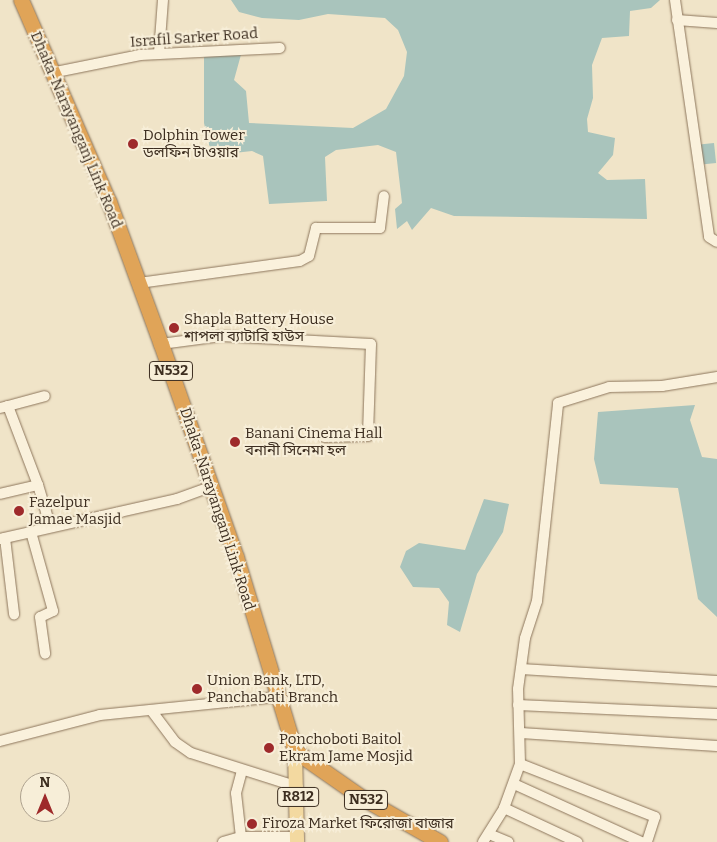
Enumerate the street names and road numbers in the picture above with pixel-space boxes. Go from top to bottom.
street label: Israfil Sarker Road [130,25,258,51]
street label: Dhaka-Narayanganj Link Road [26,29,126,231]
road number: N532 [148,360,194,382]
street label: Dhaka-Narayanganj Link Road [176,405,258,613]
road number: R812 [277,786,319,809]
road number: N532 [344,788,388,812]

